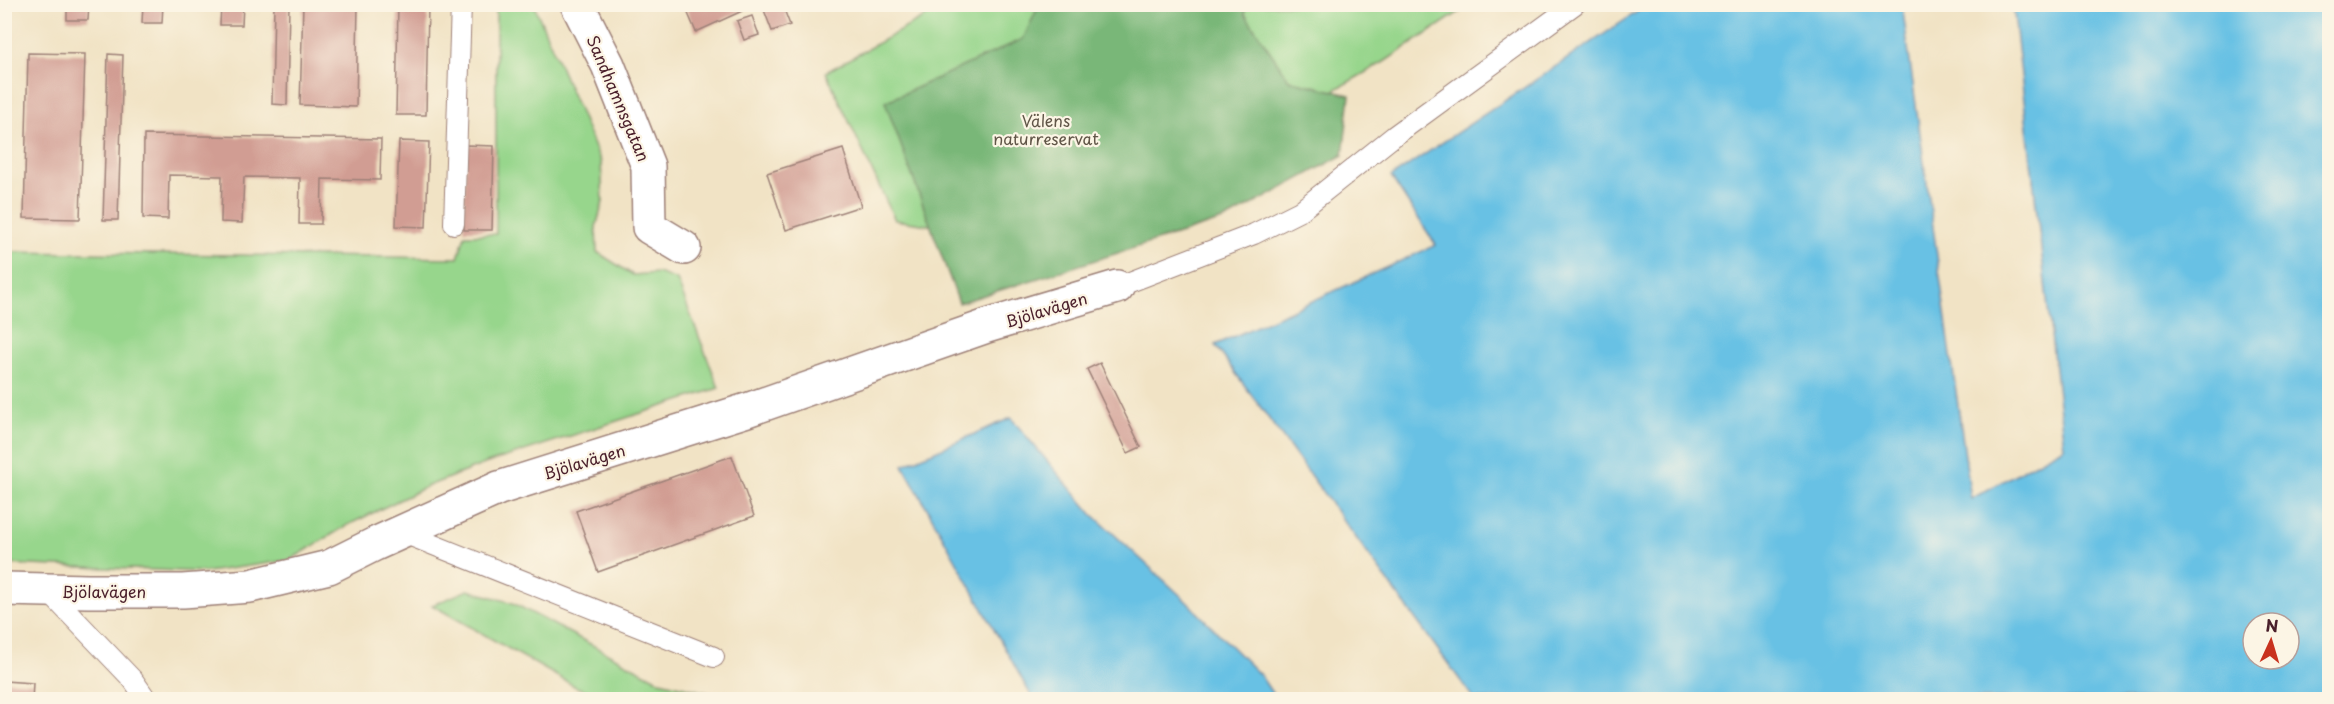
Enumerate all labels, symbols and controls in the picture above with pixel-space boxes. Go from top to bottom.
street label: Sandhamnsgatan [582,31,656,165]
park label: Välens naturreservat [993,108,1099,150]
street label: Bjölavägen [1002,285,1090,333]
street label: Bjölavägen [540,437,628,485]
street label: Bjölavägen [62,579,146,603]
north arrow [2241,611,2301,671]
text: N [2265,613,2279,637]

